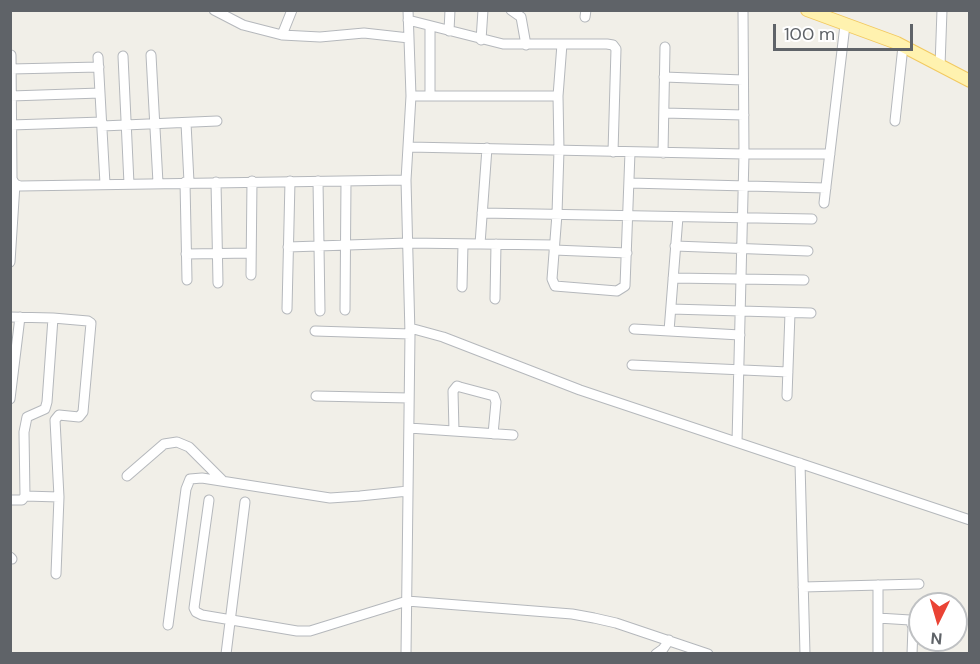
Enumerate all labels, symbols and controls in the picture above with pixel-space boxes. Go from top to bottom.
scale bar [776,12,916,50]
text: 100 m [784,22,835,46]
north arrow [908,592,968,652]
text: N [930,627,943,649]

